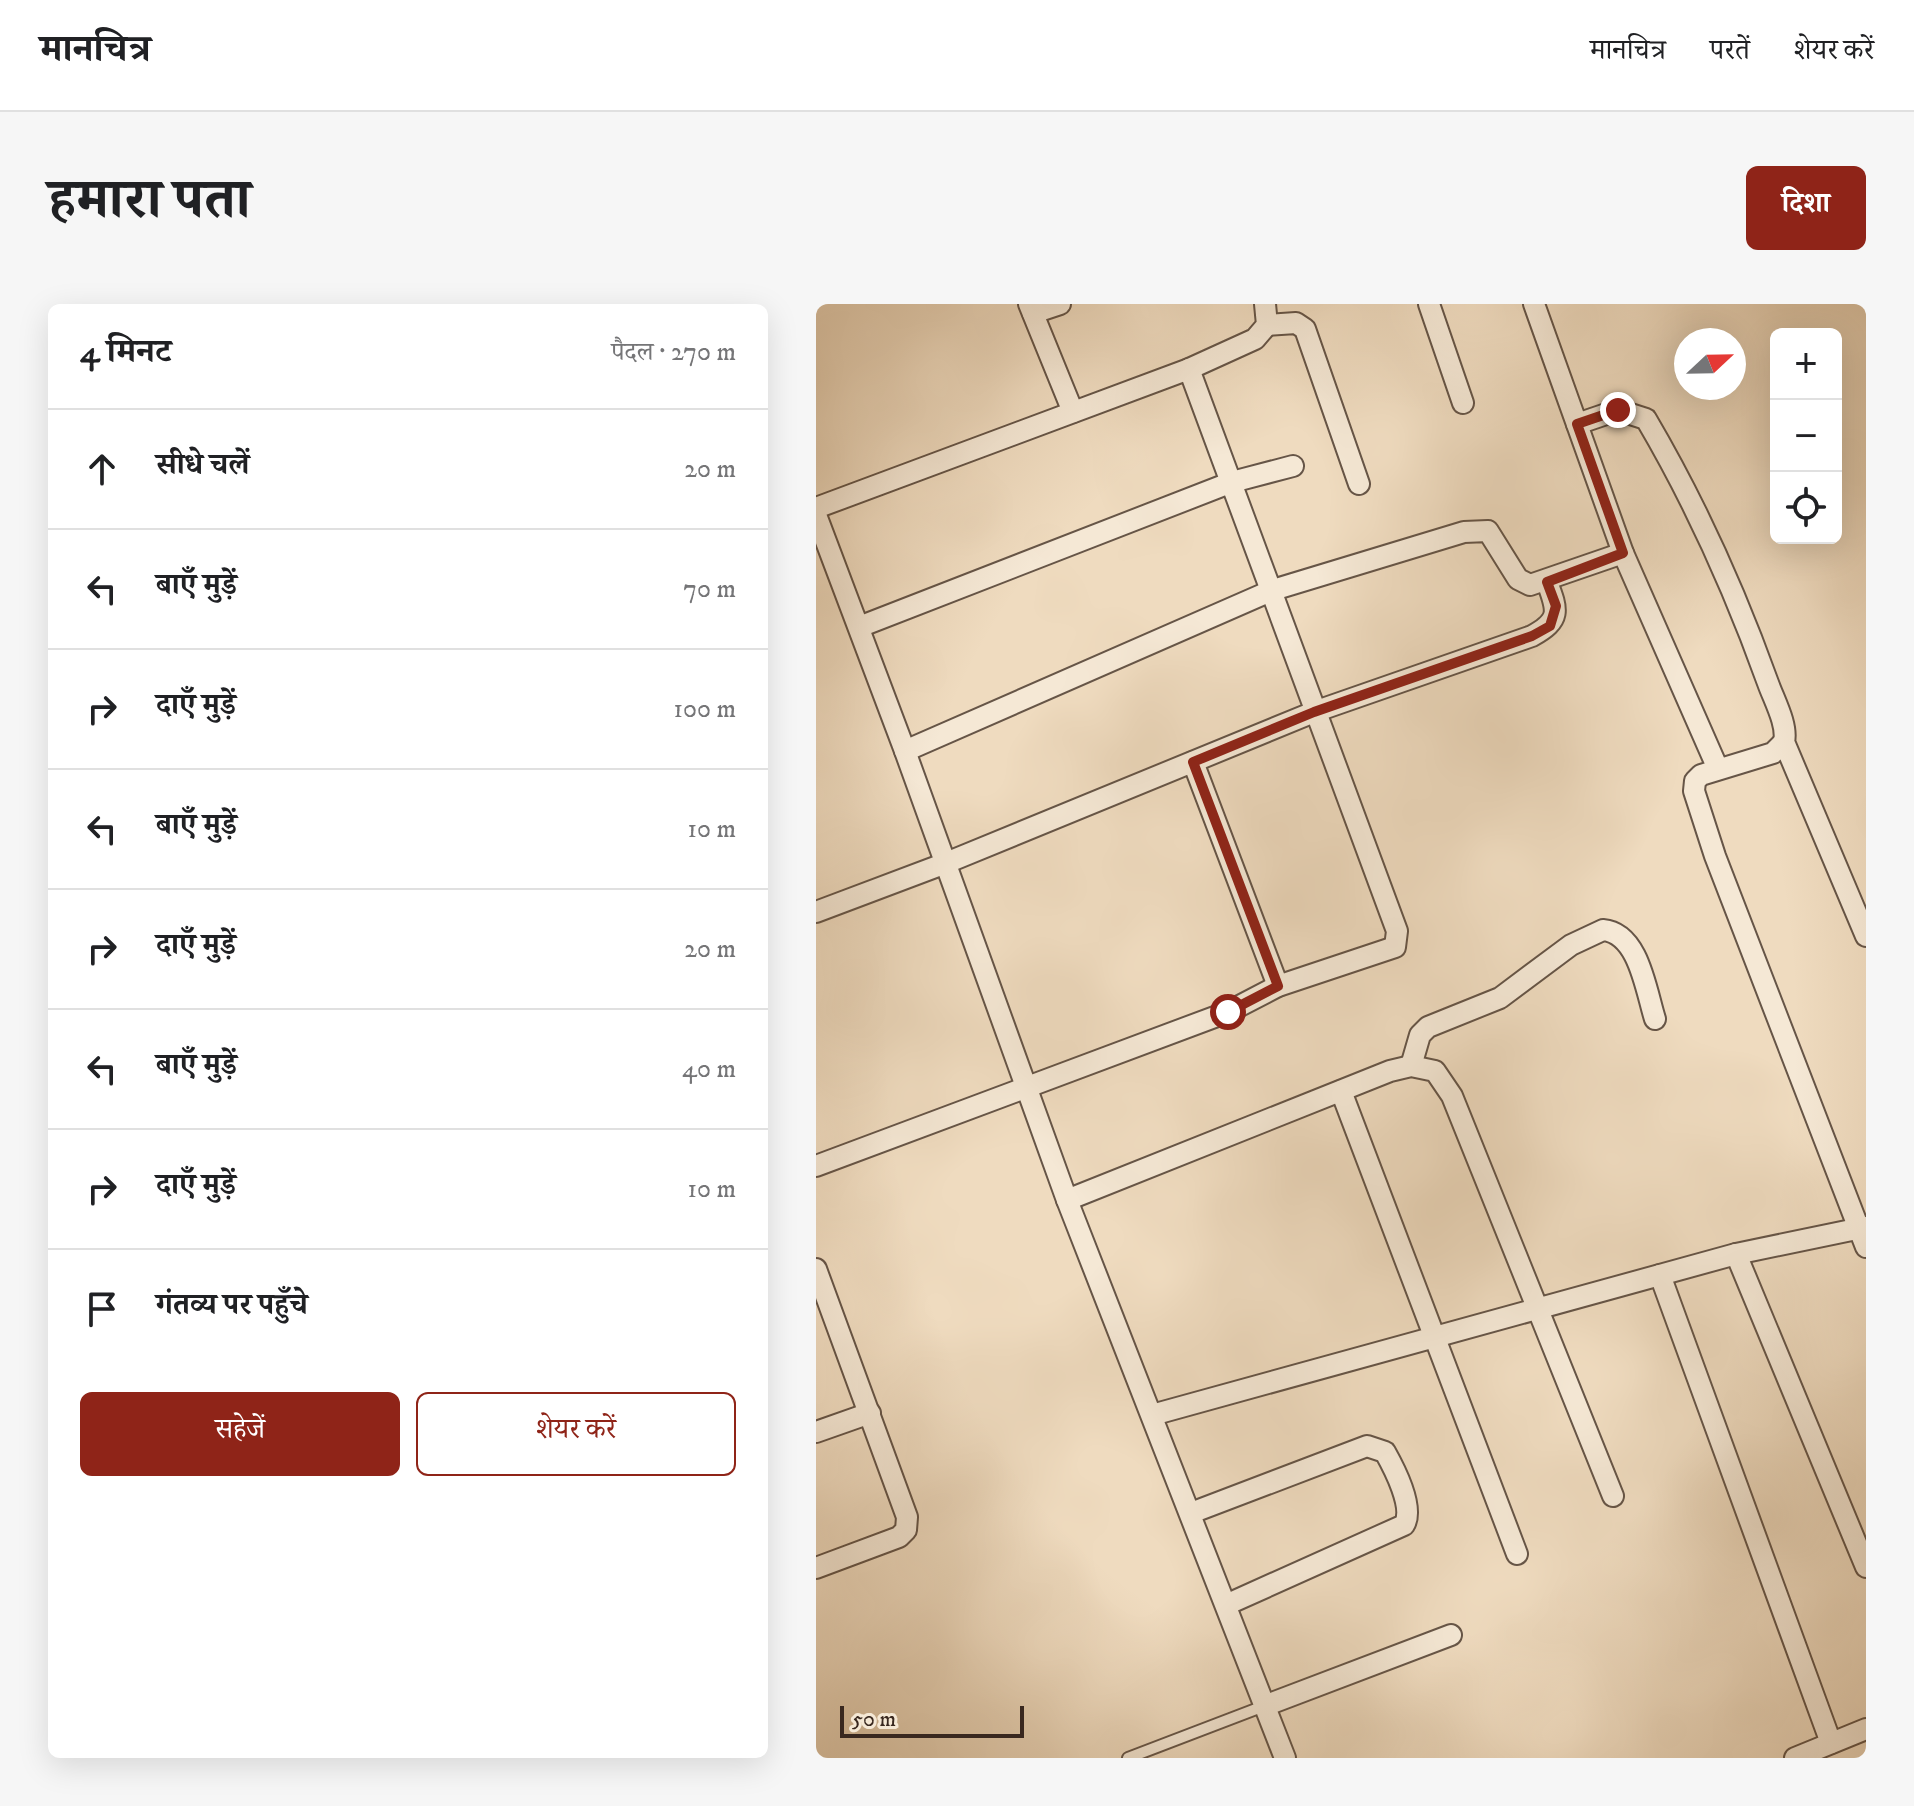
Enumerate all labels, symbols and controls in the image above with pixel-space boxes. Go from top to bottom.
text: मानचित्र [40,26,151,74]
text: मानचित्र [1590,33,1666,68]
text: परतें [1710,33,1750,68]
text: शेयर करें [1794,33,1874,68]
text: हमारा पता [48,166,251,236]
button: दिशा [1746,166,1866,250]
north arrow [1674,328,1746,400]
map controls [1770,328,1842,544]
button: + [1770,328,1842,400]
text: 4 मिनट [80,331,171,373]
text: पैदल · 270 m [611,336,736,369]
route end [1600,392,1636,428]
button: − [1770,400,1842,472]
icon: ahead [80,447,124,491]
text: सीधे चलें [156,447,249,484]
text: 20 m [684,453,736,486]
button: locate [1770,472,1842,544]
icon: left [80,567,124,611]
text: बाएँ मुड़ें [156,567,237,604]
text: 70 m [683,573,736,606]
icon: right [80,687,124,731]
text: दाएँ मुड़ें [156,687,236,724]
text: 100 m [673,693,736,726]
icon: left [80,807,124,851]
text: बाएँ मुड़ें [156,807,237,844]
text: 10 m [687,813,736,846]
icon: right [80,927,124,971]
text: दाएँ मुड़ें [156,927,236,964]
text: 20 m [684,933,736,966]
route start [1210,994,1246,1030]
icon: left [80,1047,124,1091]
text: बाएँ मुड़ें [156,1047,237,1084]
text: 40 m [682,1053,736,1086]
icon: right [80,1167,124,1211]
text: दाएँ मुड़ें [156,1167,236,1204]
text: 10 m [687,1173,736,1206]
icon: arrive [80,1287,124,1331]
text: गंतव्य पर पहुँचे [156,1287,308,1324]
button: सहेजें [80,1392,400,1476]
button: शेयर करें [416,1392,736,1476]
scale bar [840,1702,1024,1738]
text: 50 m [852,1706,896,1733]

